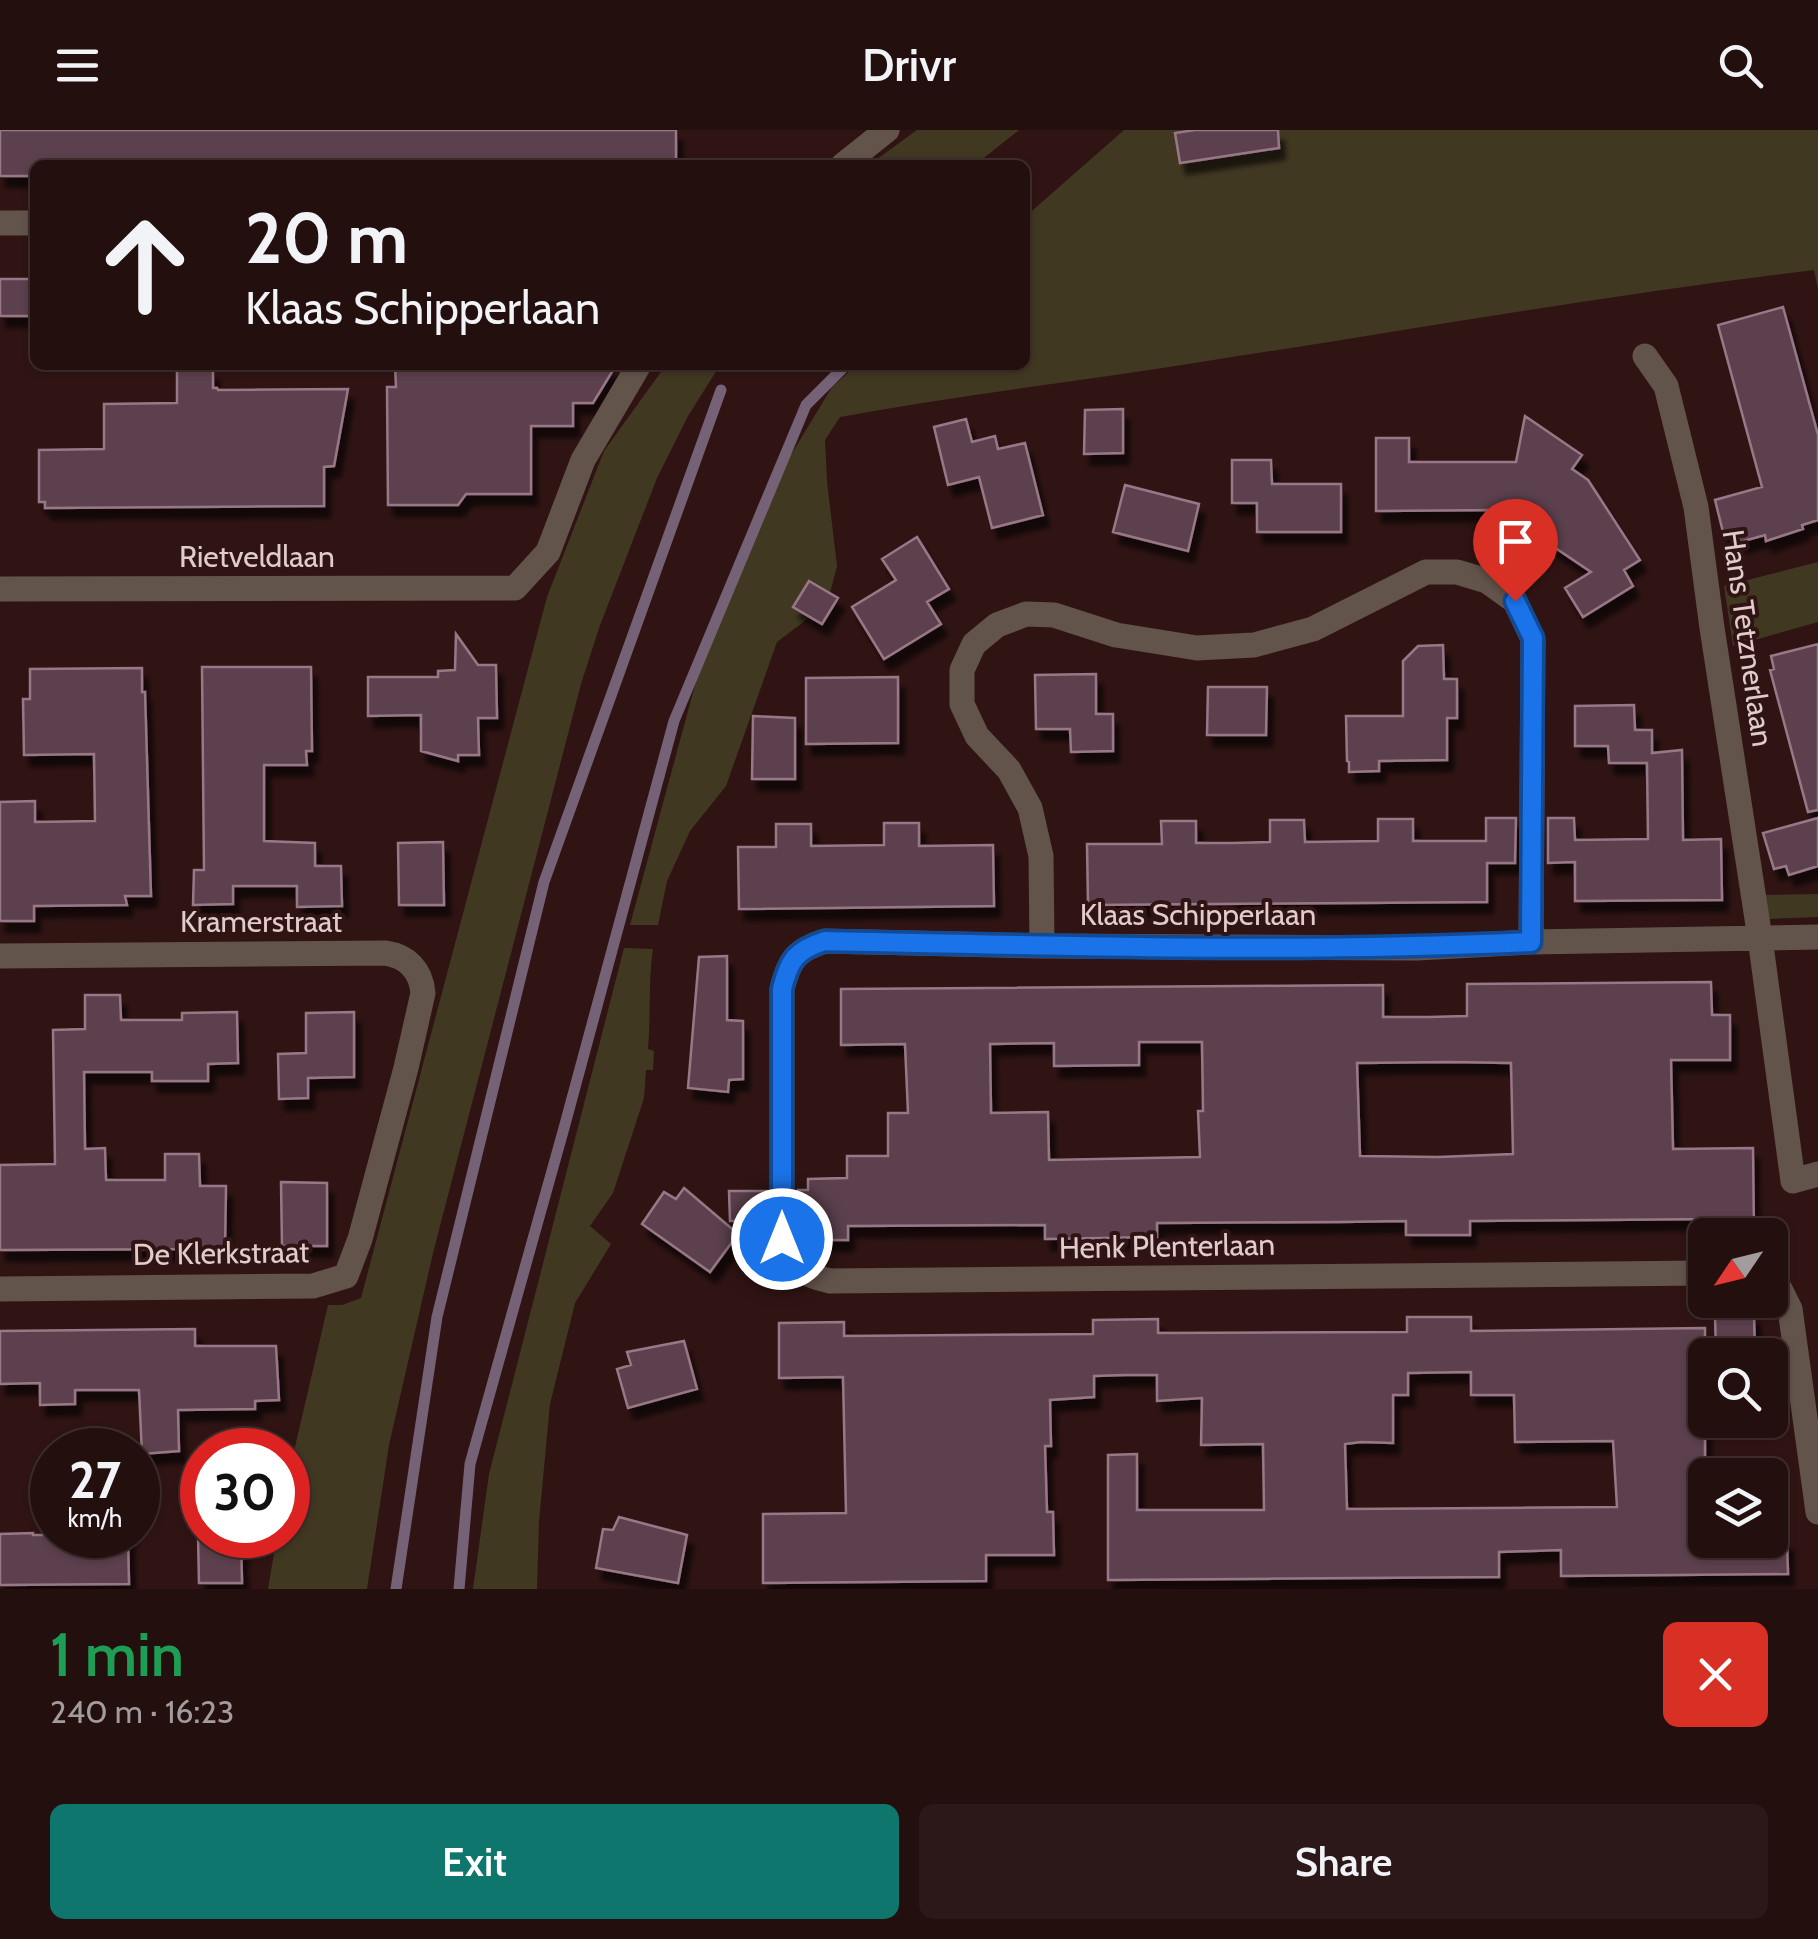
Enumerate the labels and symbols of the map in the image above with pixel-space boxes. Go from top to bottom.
pin [1473,499,1558,602]
street label: Hans Tetznerlaan [1714,527,1782,749]
street label: Rietveldlaan [179,538,335,575]
street label: Klaas Schipperlaan [1080,896,1316,933]
street label: Kramerstraat [180,903,342,940]
position arrow [730,1187,834,1291]
north arrow [1688,1218,1788,1318]
street label: Henk Plenterlaan [1058,1226,1276,1266]
street label: De Klerkstraat [133,1233,309,1273]
speed limit sign: 30 [180,1428,310,1558]

